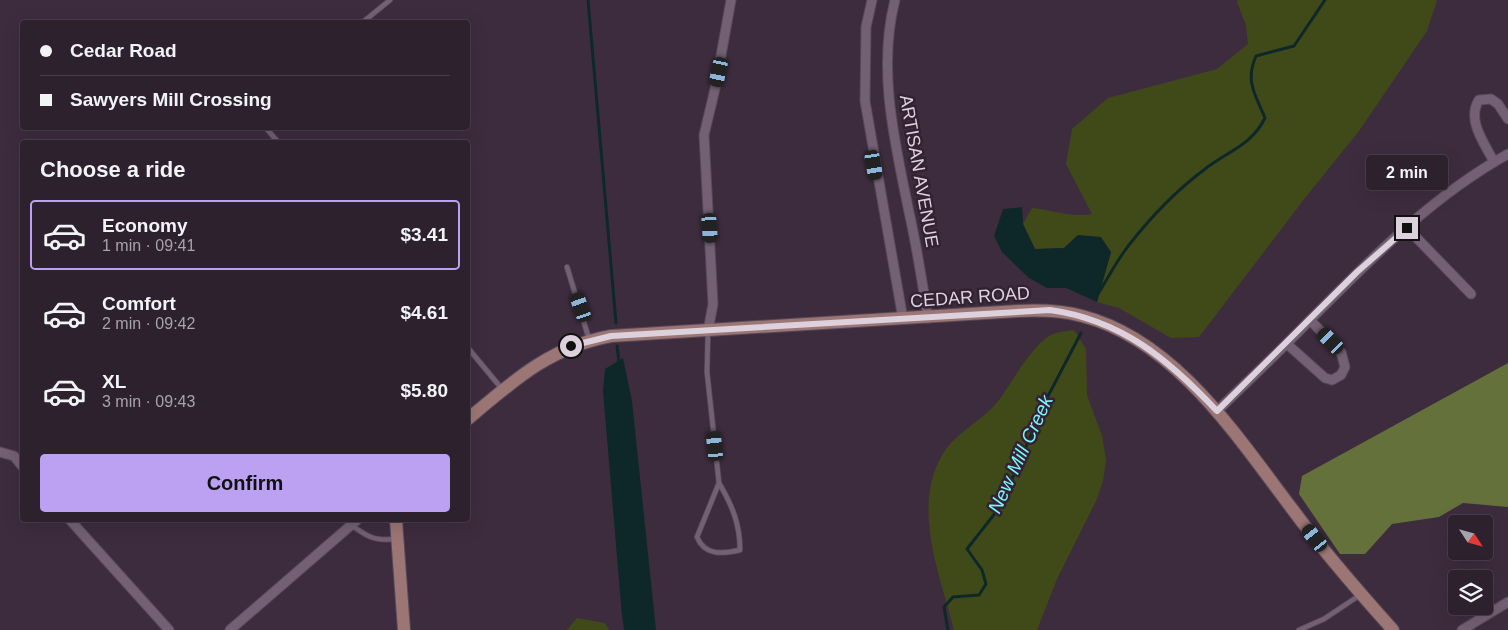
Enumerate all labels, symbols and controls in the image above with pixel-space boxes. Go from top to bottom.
text: Cedar Road [70,40,177,61]
car [708,56,729,88]
text: Sawyers Mill Crossing [70,89,272,110]
street label: ARTISAN AVENUE [896,93,942,249]
car [864,149,883,181]
callout: 2 min [1366,156,1448,190]
text: Choose a ride [40,157,185,182]
text: 2 min [1386,164,1428,181]
icon: car [42,213,87,258]
car [701,213,718,243]
text: Economy [102,215,188,236]
route end [1396,217,1418,239]
text: $3.41 [400,224,448,245]
text: 1 min · 09:41 [102,237,195,254]
street label: CEDAR ROAD [909,283,1031,311]
car [569,290,592,324]
icon: car [42,291,87,336]
text: Comfort [102,293,176,314]
text: $4.61 [400,302,448,323]
text: 2 min · 09:42 [102,315,195,332]
car [1315,325,1346,357]
route start [560,335,582,357]
icon: car [42,369,87,414]
text: XL [102,371,126,392]
text: $5.80 [400,380,448,401]
water label: New Mill Creek [984,391,1058,517]
text: 3 min · 09:43 [102,393,195,410]
car [705,430,724,462]
button: Confirm [40,454,450,512]
north arrow [1448,515,1492,560]
map controls [1448,515,1493,615]
car [1299,522,1330,554]
button: layers [1448,570,1493,615]

